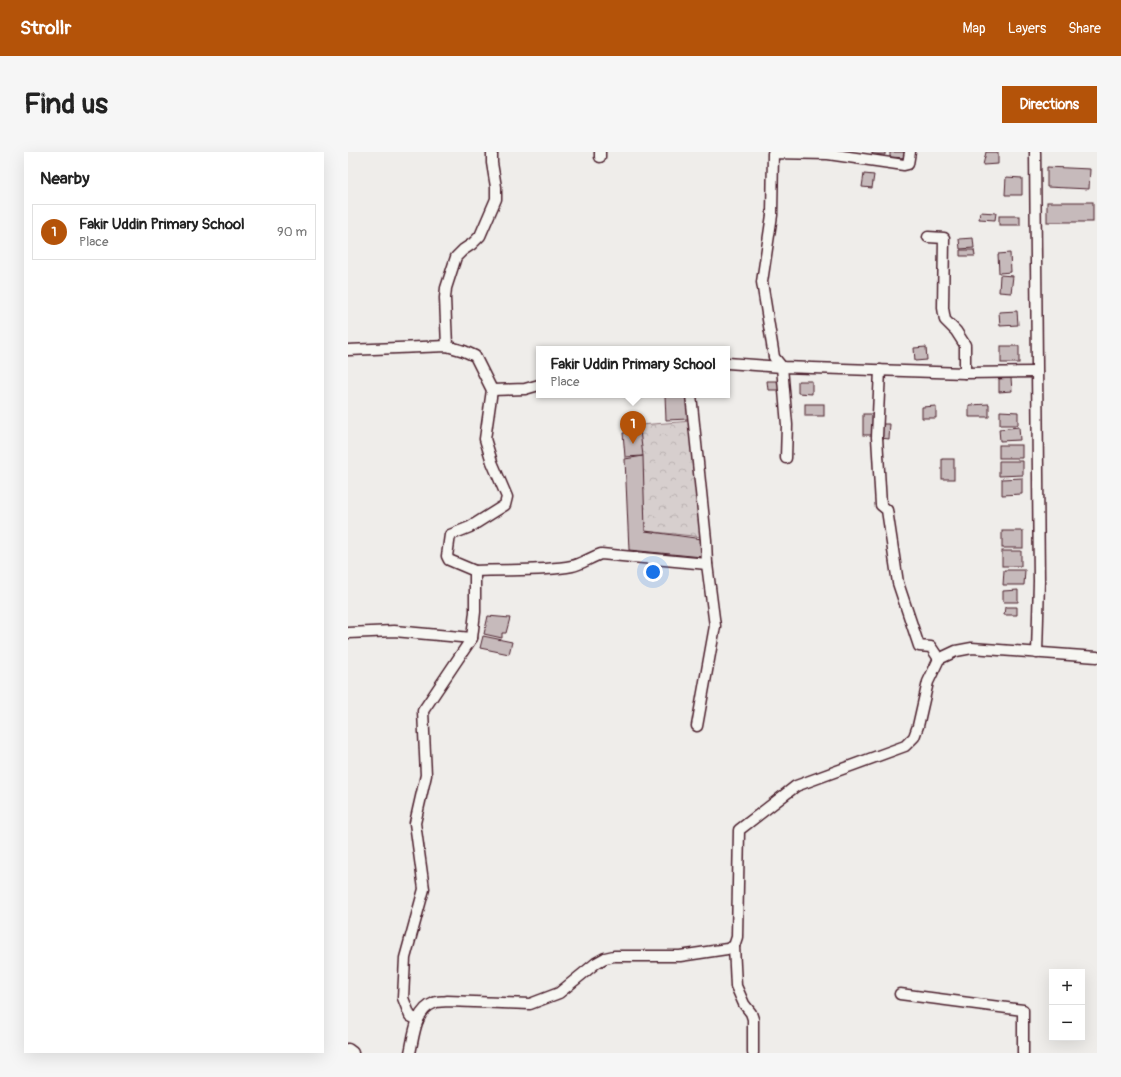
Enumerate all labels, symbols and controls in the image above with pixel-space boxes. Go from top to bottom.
text: Strollr [20,16,71,40]
text: Map [963,20,986,37]
text: Layers [1008,20,1046,37]
text: Share [1068,20,1101,37]
button: Directions [1002,86,1097,123]
text: Find us [24,87,108,122]
text: Nearby [40,168,89,189]
text: Fakir Uddin Primary School [79,215,245,234]
text: 1 [51,224,57,240]
text: 90 m [277,224,307,240]
text: Place [79,234,108,250]
popup [536,346,730,398]
text: Fakir Uddin Primary School [550,355,716,374]
text: Place [550,374,580,390]
pin: 1 [620,411,646,444]
your location [643,562,663,582]
map controls [1049,969,1085,1041]
button: + [1049,969,1085,1005]
button: − [1049,1005,1085,1041]

